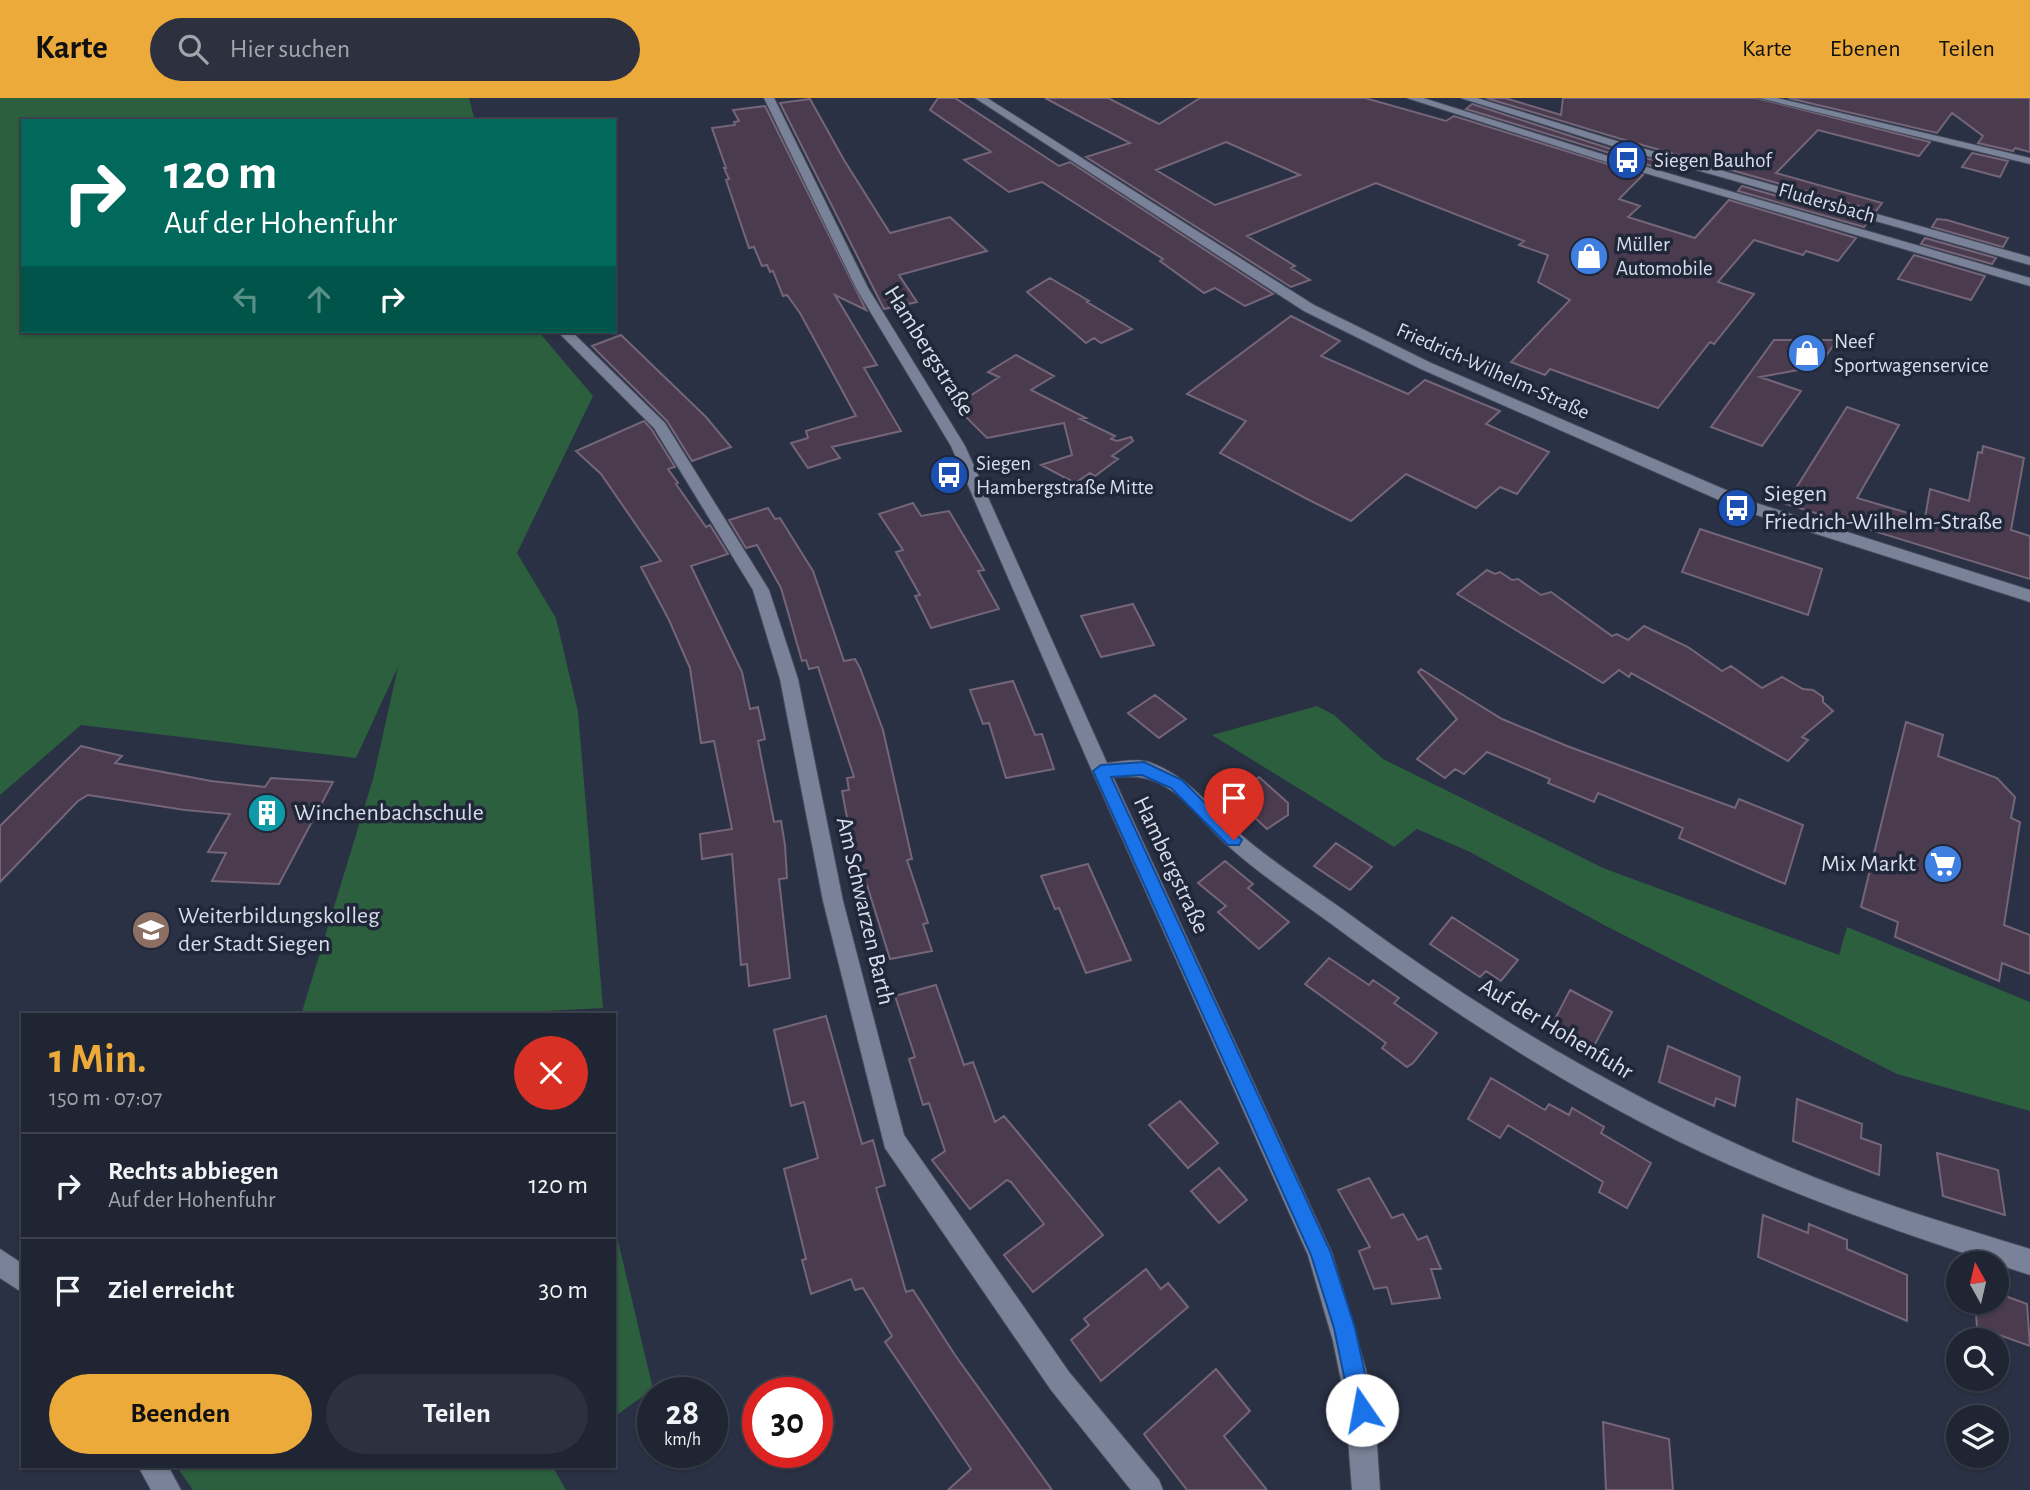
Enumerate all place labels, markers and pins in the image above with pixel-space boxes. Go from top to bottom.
bus stop icon: Siegen Bauhof [1606,139,1648,181]
place label: Siegen Bauhof [1654,150,1773,171]
place label: Müller Automobile [1616,234,1713,279]
shop icon: Müller Automobile [1568,235,1610,277]
place label: Neef Sportwagenservice [1834,331,1989,376]
shop icon: Neef Sportwagenservice [1786,332,1828,374]
place label: Siegen Hambergstraße Mitte [976,453,1154,498]
bus stop icon: Siegen Hambergstraße Mitte [928,454,970,496]
place label: Siegen Friedrich-Wilhelm-Straße [1764,482,2002,534]
bus stop icon: Siegen Friedrich-Wilhelm-Straße [1716,487,1758,529]
pin [1204,768,1264,840]
building icon: Winchenbachschule [246,792,288,834]
place label: Winchenbachschule [294,801,484,825]
supermarket icon: Mix Markt [1922,843,1964,885]
place label: Mix Markt [1821,852,1916,876]
place label: Weiterbildungskolleg der Stadt Siegen [178,904,380,956]
school or university icon: Weiterbildungskolleg der Stadt Siegen [130,909,172,951]

